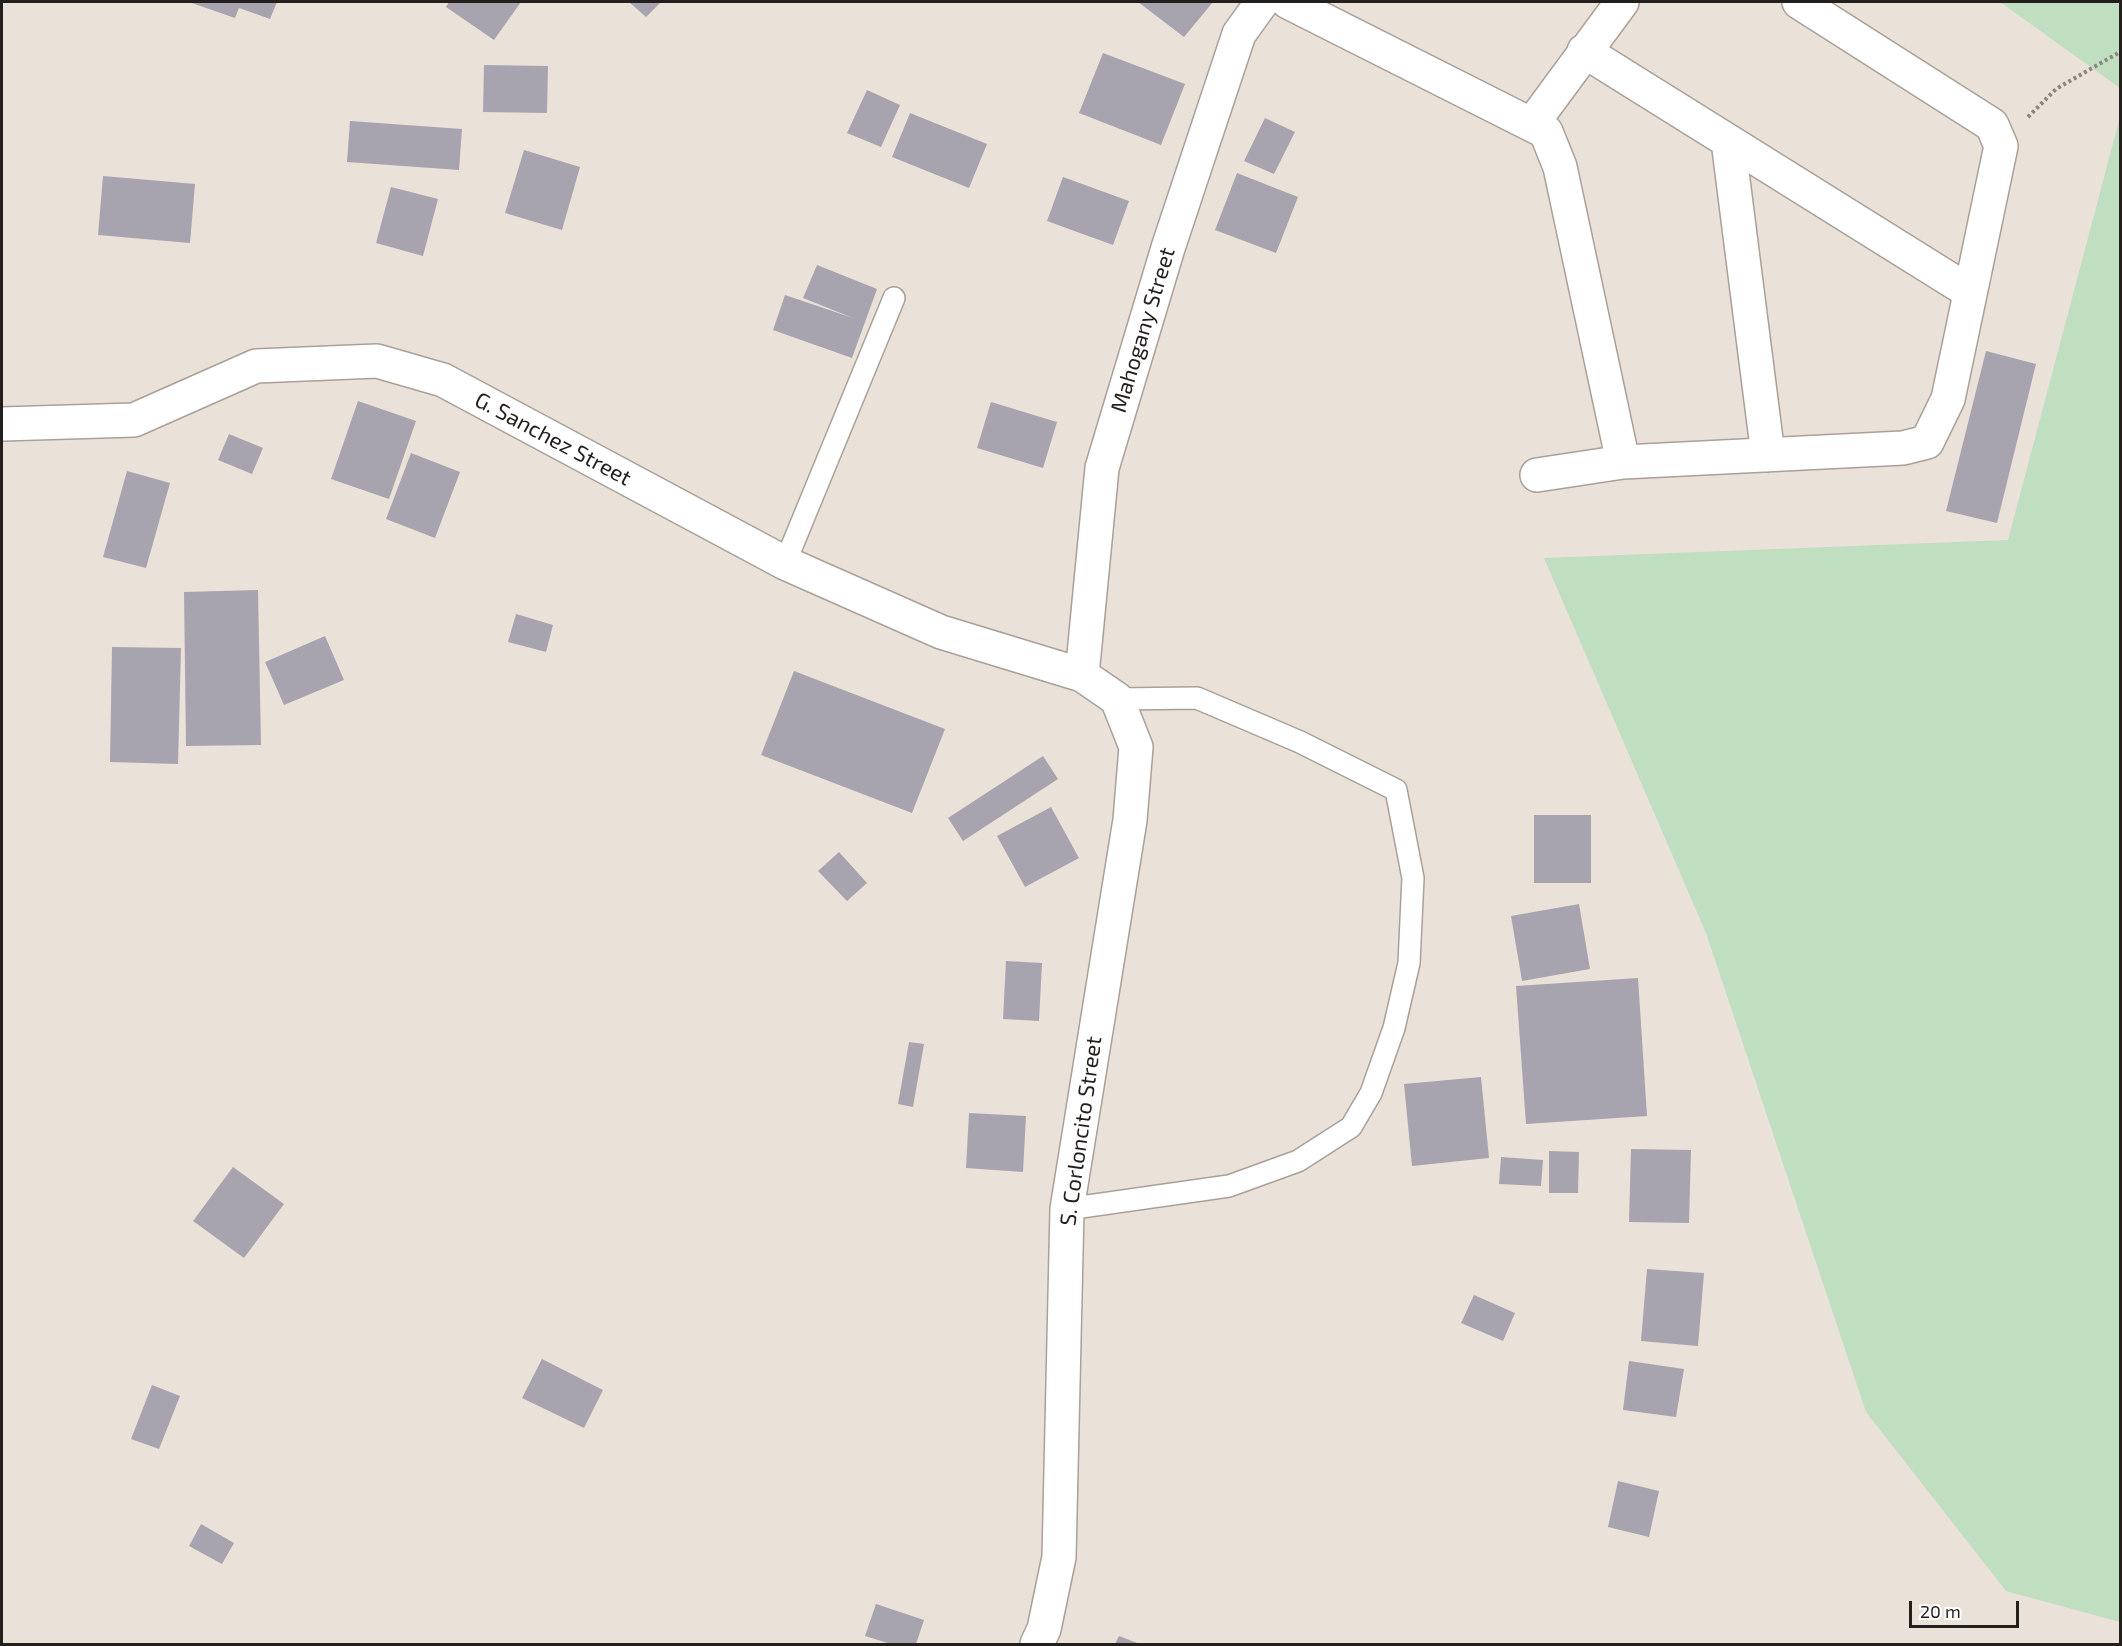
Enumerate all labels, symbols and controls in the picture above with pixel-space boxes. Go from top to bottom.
street label: Mahogany Street [1105,244,1181,416]
street label: G. Sanchez Street [470,387,636,491]
street label: S. Corloncito Street [1055,1035,1107,1227]
scale bar [1912,1589,2022,1627]
text: 20 m [1920,1600,1961,1622]

